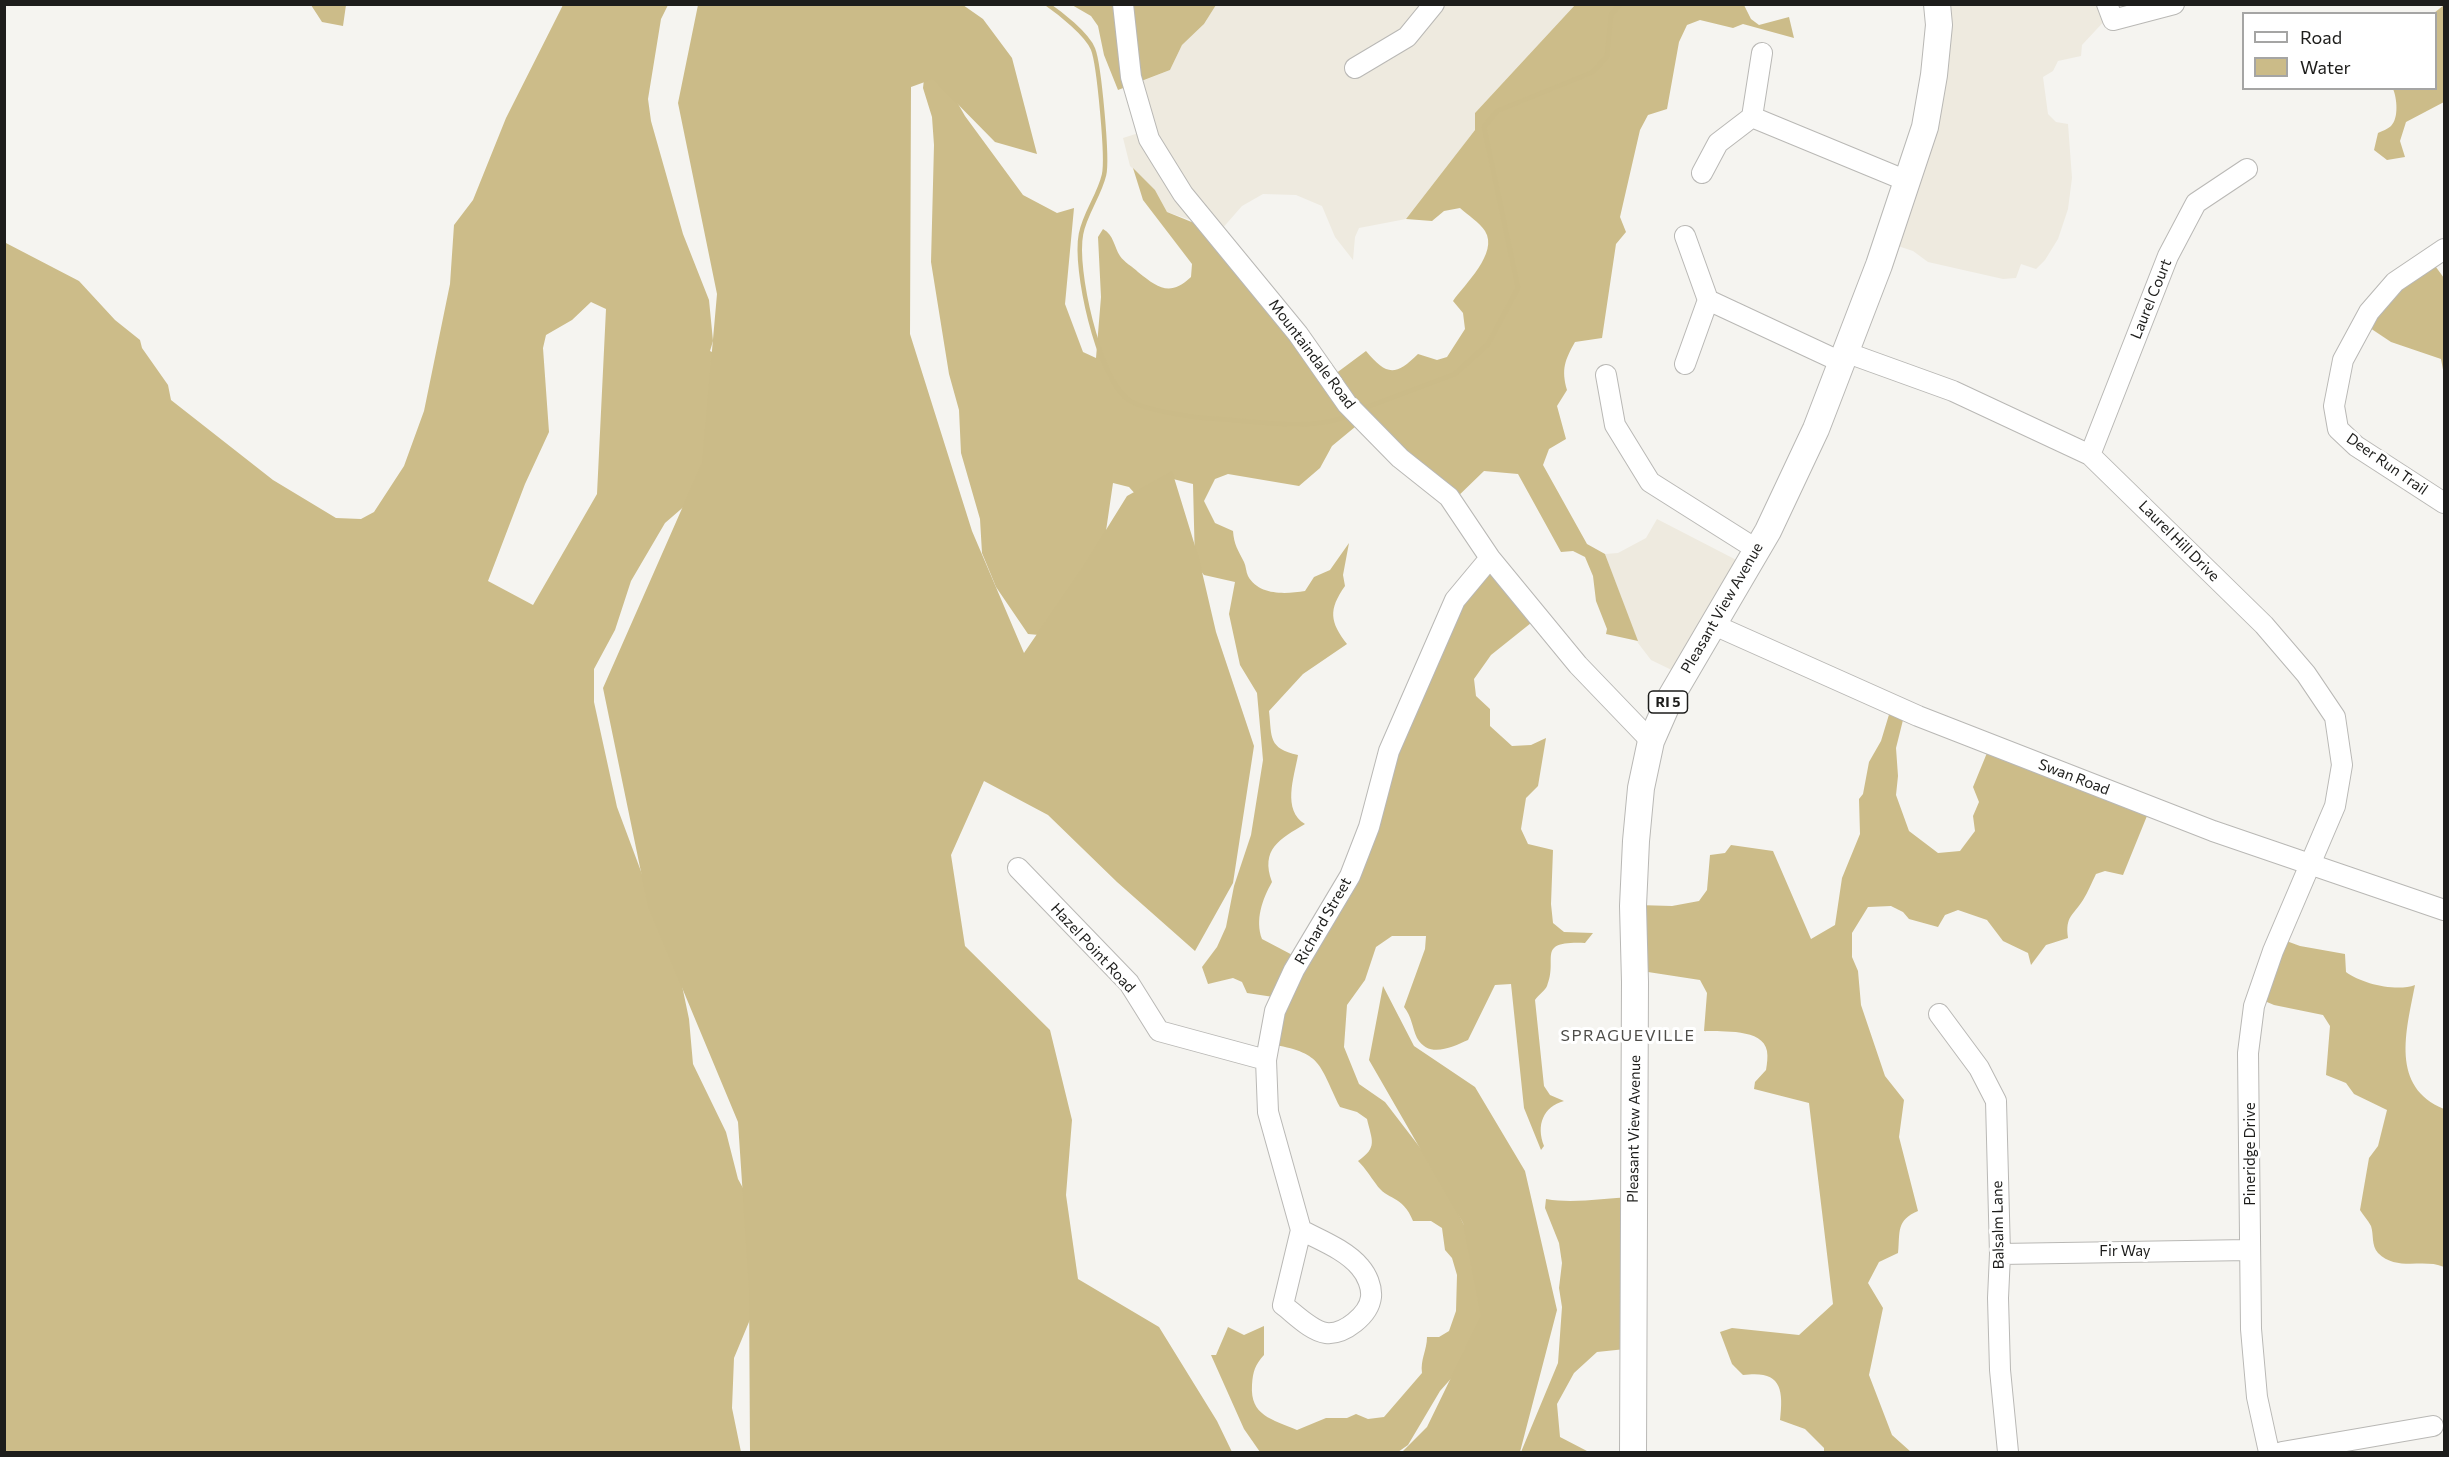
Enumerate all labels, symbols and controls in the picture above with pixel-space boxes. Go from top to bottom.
legend [2242,12,2437,90]
text: Road [2300,26,2342,48]
text: Water [2300,56,2351,78]
street label: Laurel Court [2127,256,2175,342]
street label: Mountaindale Road [1265,296,1359,412]
street label: Deer Run Trail [2343,429,2431,499]
street label: Laurel Hill Drive [2135,497,2223,585]
street label: Pleasant View Avenue [1677,539,1767,677]
road number: RI 5 [1648,691,1688,713]
street label: Swan Road [2036,755,2112,799]
street label: Richard Street [1291,874,1355,968]
street label: Hazel Point Road [1047,900,1139,996]
district label: SPRAGUEVILLE [1561,1026,1695,1046]
street label: Pleasant View Avenue [1624,1055,1644,1203]
street label: Pineridge Drive [2241,1102,2259,1206]
street label: Balsalm Lane [1988,1180,2008,1270]
street label: Fir Way [2099,1242,2151,1260]

